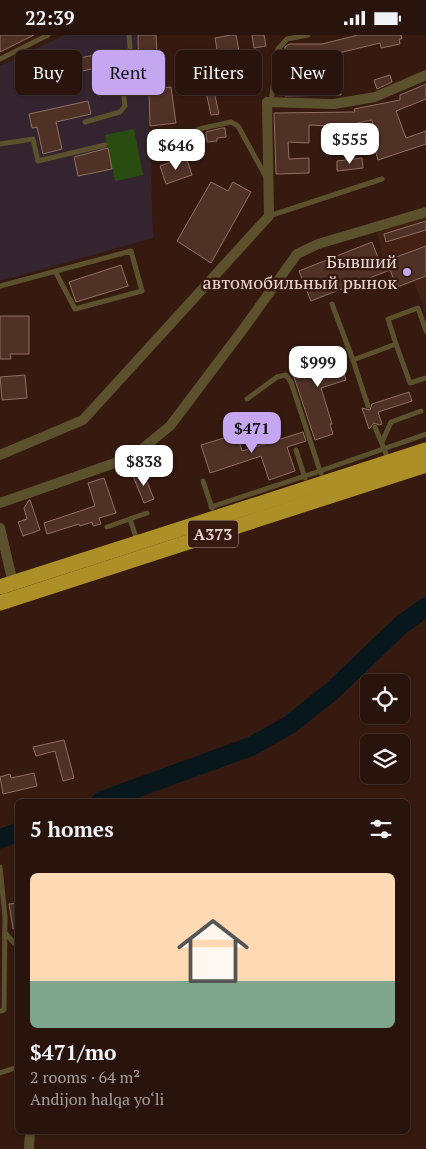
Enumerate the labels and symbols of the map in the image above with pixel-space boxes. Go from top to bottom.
pin: $555 [320,123,380,165]
pin: $646 [146,129,206,171]
place label: Бывший автомобильный рынок [203,249,397,294]
marker: Бывший автомобильный рынок [401,266,413,278]
pin: $999 [288,345,348,388]
pin: $471 [222,411,282,454]
pin: $838 [114,445,174,487]
road number: A373 [188,521,238,547]

